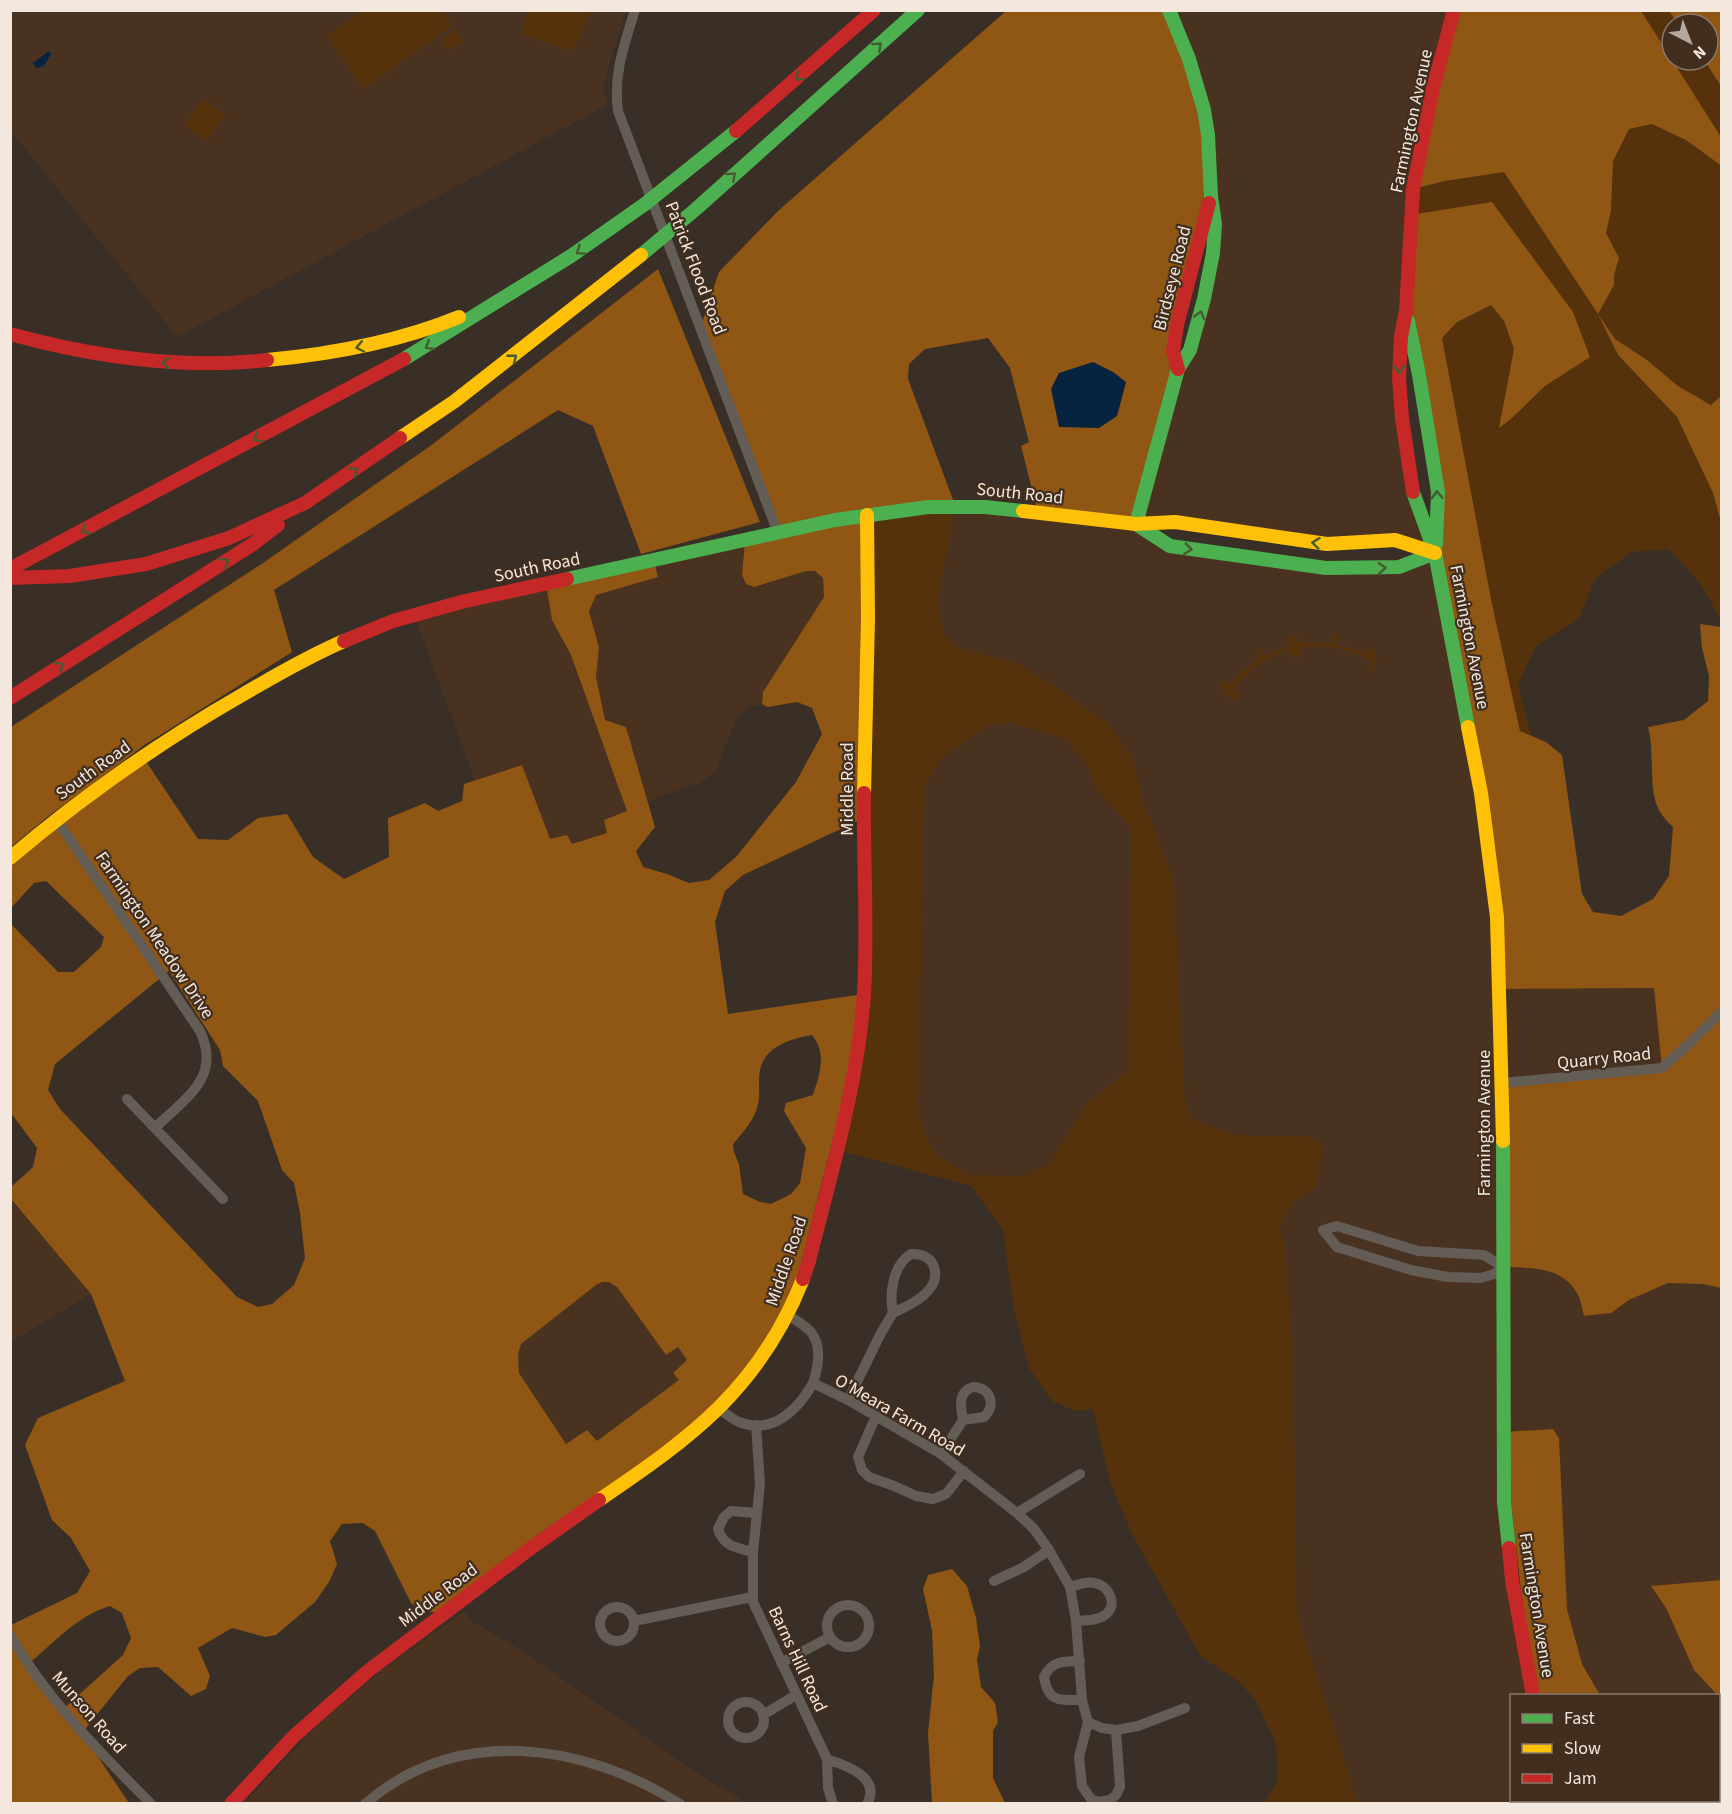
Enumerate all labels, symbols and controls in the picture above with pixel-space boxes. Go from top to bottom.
north arrow [1660,12,1720,72]
text: N [1688,41,1711,64]
one-way arrow [871,42,881,53]
street label: Farmington Avenue [1384,47,1439,195]
one-way arrow [795,70,806,81]
one-way arrow [725,172,736,183]
street label: Patrick Flood Road [659,198,732,338]
street label: Birdseye Road [1147,223,1198,333]
one-way arrow [576,243,586,255]
one-way arrow [1193,310,1205,321]
one-way arrow [425,339,435,351]
one-way arrow [355,340,365,353]
one-way arrow [506,354,517,365]
one-way arrow [162,357,171,370]
one-way arrow [1393,365,1405,374]
one-way arrow [252,431,263,443]
one-way arrow [348,467,359,478]
street label: South Road [975,477,1065,510]
one-way arrow [1431,490,1444,499]
one-way arrow [80,523,91,534]
one-way arrow [1312,537,1321,550]
one-way arrow [1183,542,1193,555]
street label: South Road [492,546,582,589]
one-way arrow [218,558,229,569]
one-way arrow [1377,562,1386,575]
street label: Farmington Avenue [1443,563,1496,711]
one-way arrow [54,662,64,674]
street label: South Road [51,735,136,806]
street label: Middle Road [835,742,860,836]
street label: Farmington Meadow Drive [89,847,220,1024]
street label: Quarry Road [1556,1041,1652,1076]
street label: Farmington Avenue [1472,1050,1497,1196]
street label: Middle Road [759,1213,813,1309]
street label: O'Meara Farm Road [830,1368,969,1463]
street label: Farmington Avenue [1513,1531,1560,1679]
street label: Middle Road [394,1557,483,1633]
street label: Barns Hill Road [762,1602,833,1716]
street label: Munson Road [46,1666,132,1759]
legend [1510,1694,1720,1802]
text: Fast [1564,1706,1595,1731]
text: Slow [1564,1736,1601,1761]
text: Jam [1564,1766,1597,1791]

